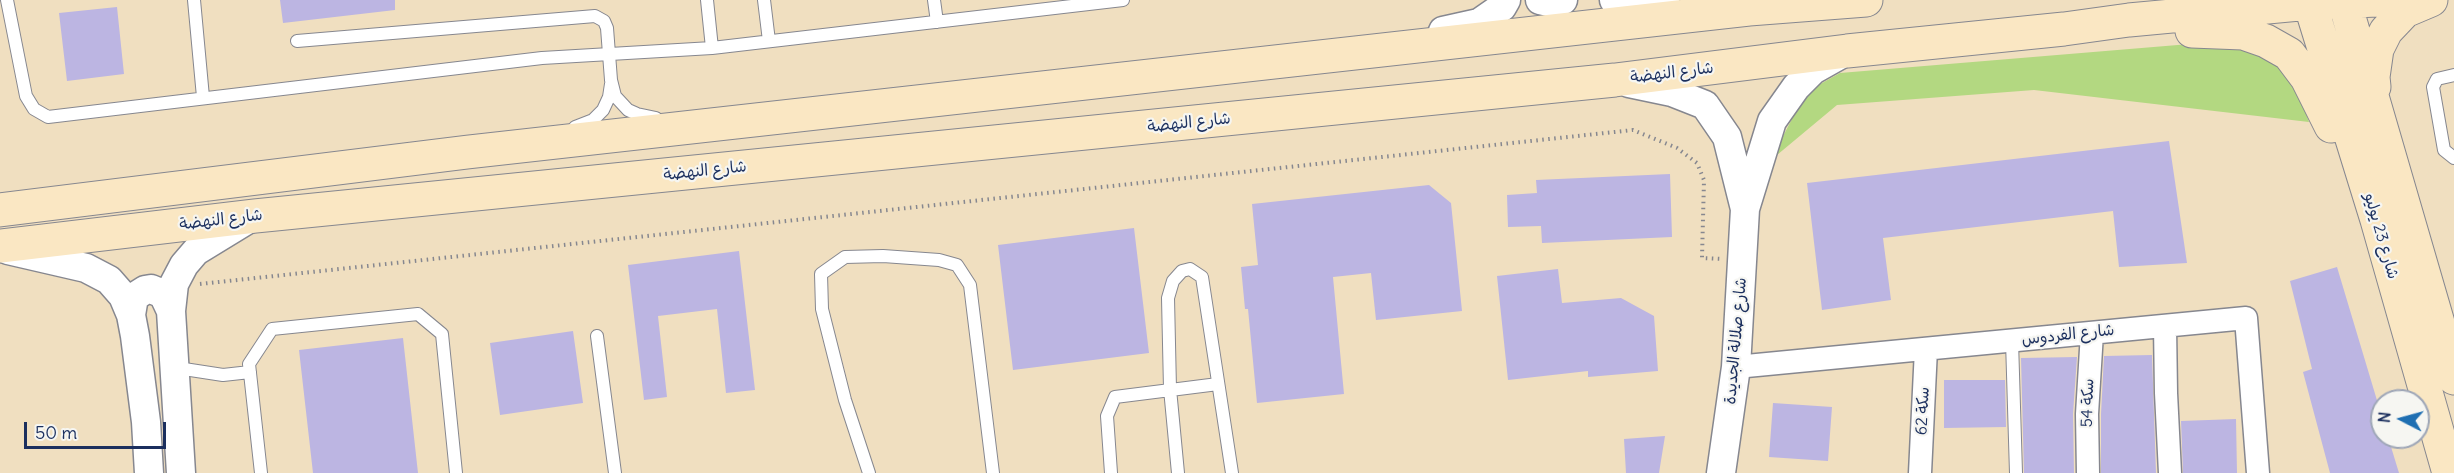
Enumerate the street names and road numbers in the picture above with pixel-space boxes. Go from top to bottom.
street label: شارع النهضة [1629,58,1715,88]
street label: شارع النهضة [1146,109,1232,137]
street label: شارع النهضة [662,157,748,185]
street label: شارع 23 يوليو [2360,191,2402,281]
street label: شارع النهضة [178,205,264,235]
street label: شارع صلالة الجديدة [1721,277,1751,405]
street label: شارع الفردوس [2021,321,2115,349]
street label: سكة 54 [2078,378,2098,428]
street label: سكة 62 [1912,386,1934,436]

